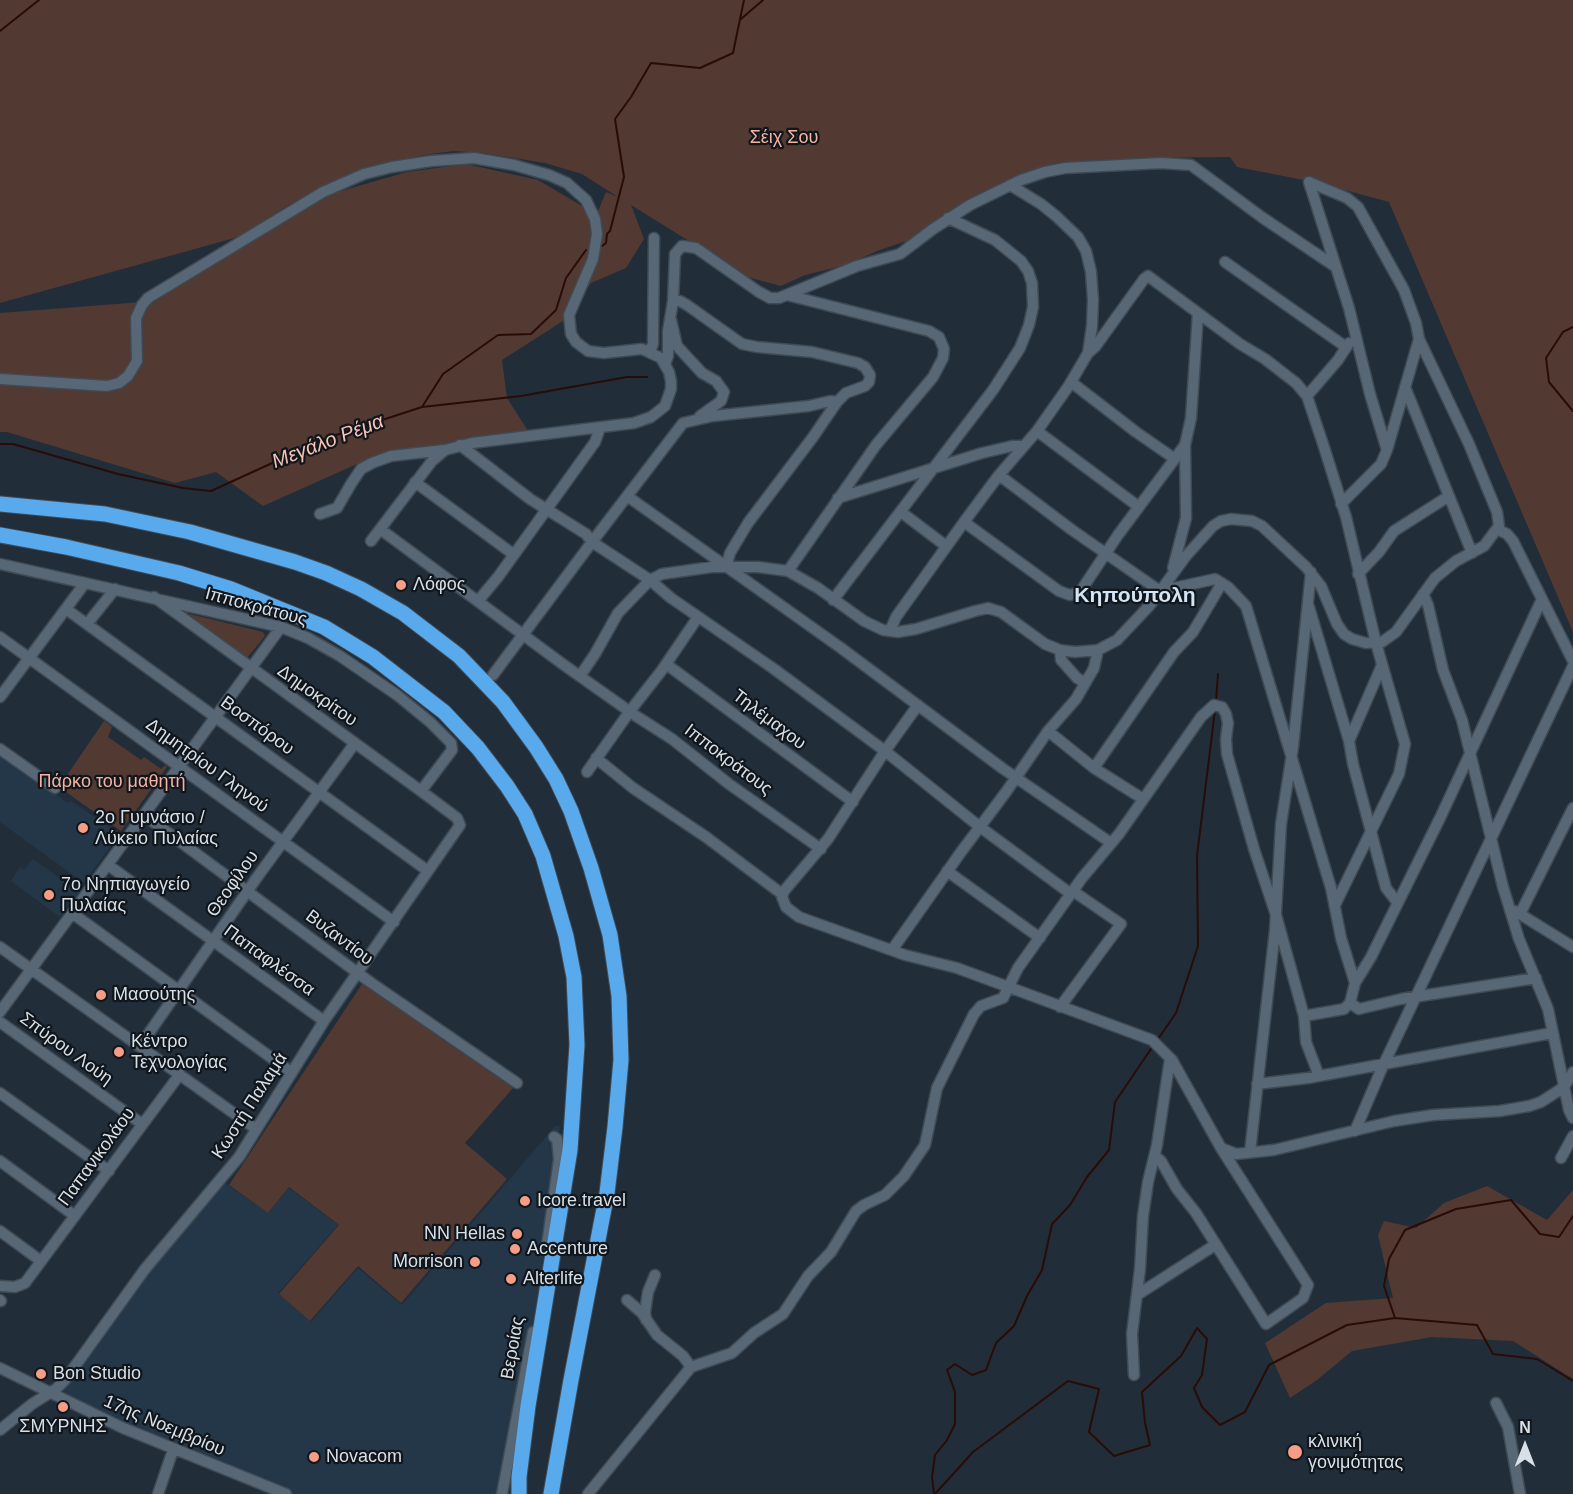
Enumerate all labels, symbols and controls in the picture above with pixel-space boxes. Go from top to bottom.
park label: Σέιχ Σου [750,127,818,149]
water label: Μεγάλο Ρέμα [269,410,387,474]
place label: Λόφος [413,574,465,596]
marker: Λόφος [394,578,408,592]
street label: Ιπποκράτους [203,583,309,631]
district label: Κηπούπολη [1074,583,1196,609]
street label: Δημοκρίτου [273,661,361,731]
street label: Τηλέμαχου [728,685,810,755]
street label: Βοσπόρου [216,692,298,760]
street label: Δημητρίου Γληνού [141,714,273,818]
street label: Ιπποκράτους [680,720,776,800]
park label: Πάρκο του μαθητή [38,771,186,793]
place label: 2o Γυμνάσιο / Λύκειο Πυλαίας [95,807,218,850]
marker: 2o Γυμνάσιο / Λύκειο Πυλαίας [76,821,90,835]
street label: Θεοφίλου [202,847,264,921]
place label: 7ο Νηπιαγωγείο Πυλαίας [61,874,190,916]
marker: 7ο Νηπιαγωγείο Πυλαίας [42,888,56,902]
street label: Βυζαντίου [301,906,377,970]
street label: Παπαφλέσσα [219,921,319,1001]
place label: Μασούτης [113,984,195,1006]
marker: Μασούτης [94,988,108,1002]
street label: Σπύρου Λούη [15,1008,117,1090]
place label: Κέντρο Τεχνολογίας [131,1031,227,1074]
marker: Κέντρο Τεχνολογίας [112,1045,126,1059]
street label: Κωστή Παλαμά [208,1049,292,1163]
street label: Παπανικολάου [54,1104,140,1210]
place label: Icore.travel [537,1190,626,1212]
marker: Icore.travel [518,1194,532,1208]
place label: NN Hellas [424,1223,505,1245]
marker: NN Hellas [510,1227,524,1241]
place label: Accenture [527,1238,608,1260]
marker: Accenture [508,1242,522,1256]
place label: Morrison [393,1251,463,1273]
marker: Morrison [468,1255,482,1269]
place label: Alterlife [523,1268,583,1290]
marker: Alterlife [504,1272,518,1286]
street label: Βεροίας [497,1315,529,1381]
place label: Bon Studio [53,1363,141,1385]
marker: Bon Studio [34,1367,48,1381]
street label: 17ης Νοεμβρίου [100,1391,228,1461]
marker: ΣΜΥΡΝΗΣ [56,1400,70,1414]
place label: ΣΜΥΡΝΗΣ [19,1416,107,1438]
north arrow [1495,1416,1555,1476]
text: N [1519,1419,1531,1436]
place label: κλινική γονιμότητας [1308,1431,1403,1474]
marker: κλινική γονιμότητας [1286,1443,1304,1461]
place label: Novacom [326,1446,402,1468]
marker: Novacom [307,1450,321,1464]

